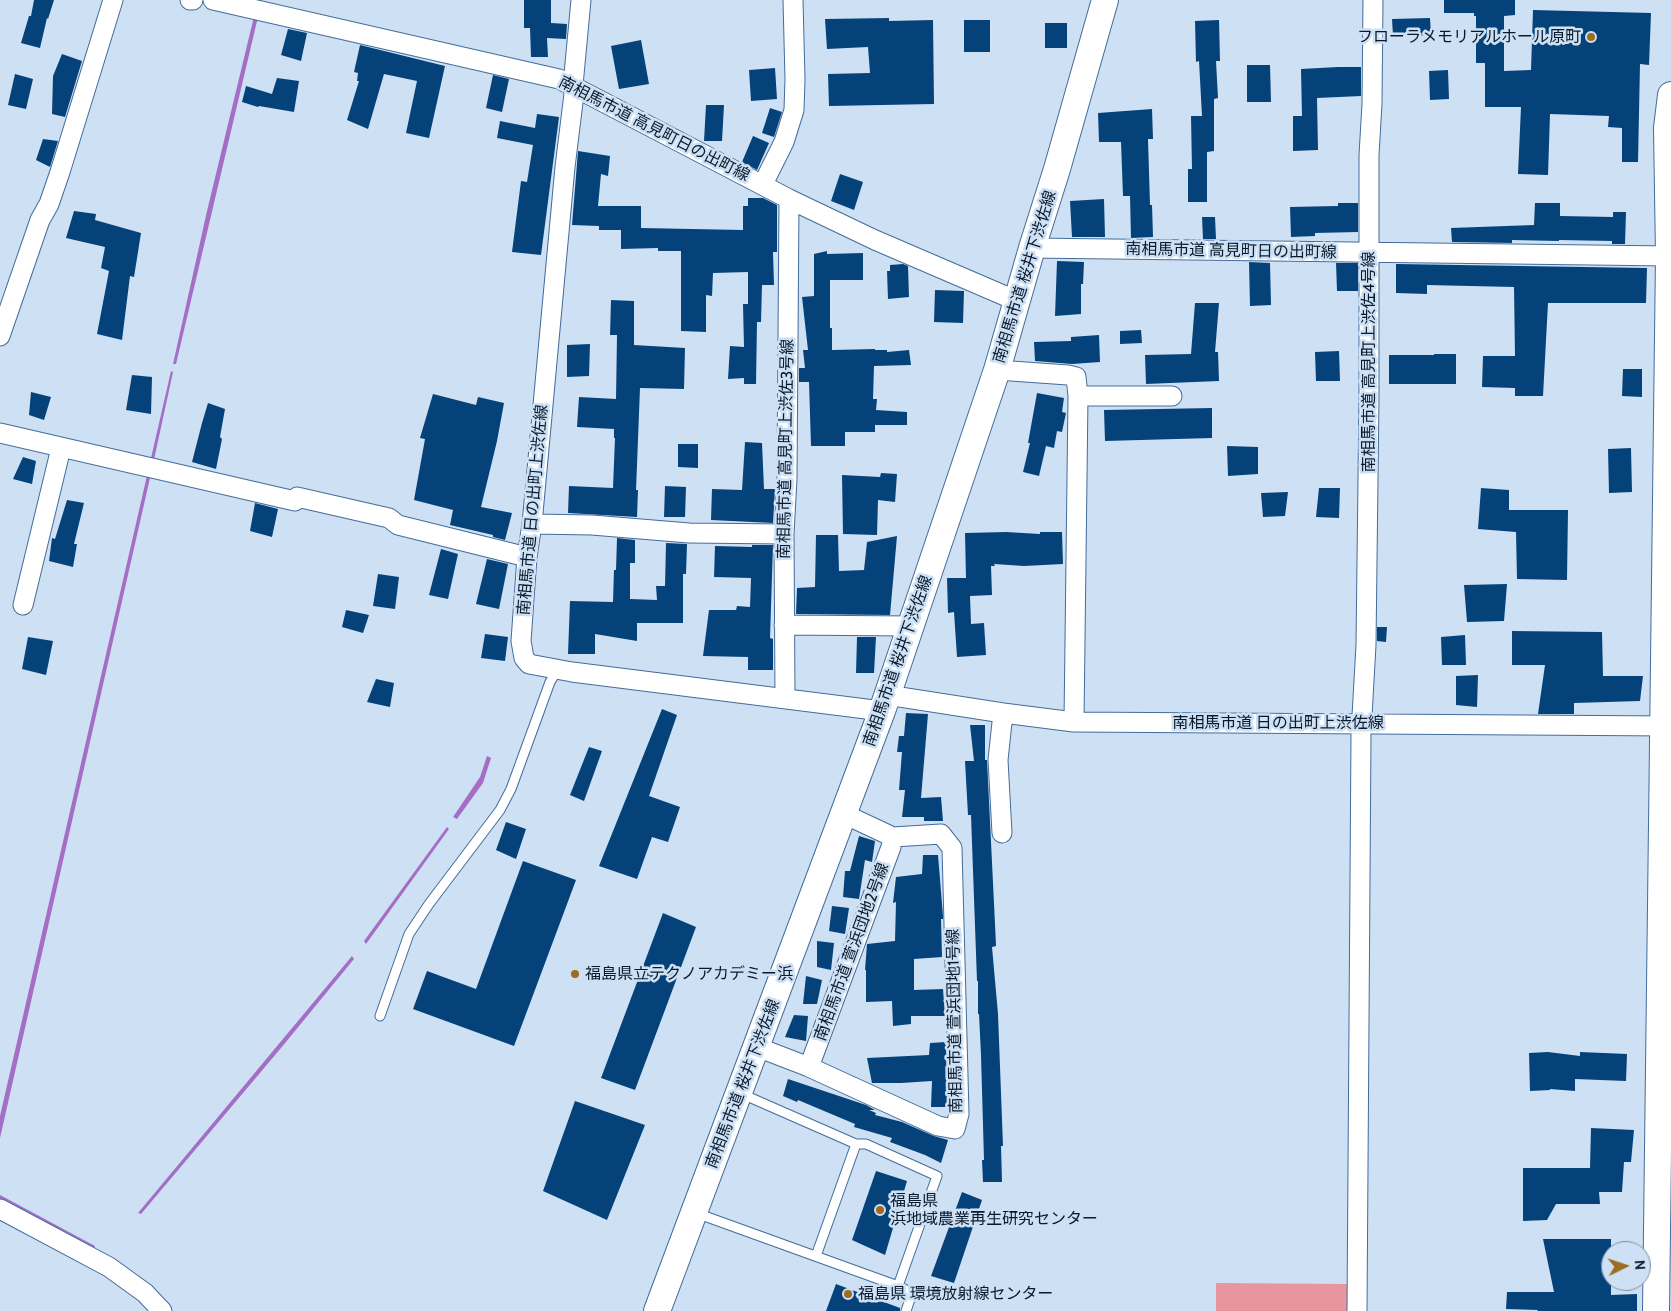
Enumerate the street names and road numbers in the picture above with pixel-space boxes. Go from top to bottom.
street label: 南相馬市道 高見町日の出町線 [555,72,753,186]
street label: 南相馬市道 桜井下渋佐線 [990,188,1060,366]
street label: 南相馬市道 高見町日の出町線 [1125,240,1337,262]
street label: 南相馬市道 高見町上渋佐4号線 [1359,252,1379,472]
street label: 南相馬市道 高見町上渋佐3号線 [774,339,798,559]
street label: 南相馬市道 日の出町上渋佐線 [514,404,552,616]
street label: 南相馬市道 桜井下渋佐線 [860,573,936,749]
street label: 南相馬市道 日の出町上渋佐線 [1172,713,1384,733]
street label: 南相馬市道 萱浜団地2号線 [811,860,893,1044]
street label: 南相馬市道 萱浜団地1号線 [944,928,966,1114]
street label: 南相馬市道 桜井下渋佐線 [702,997,784,1171]

